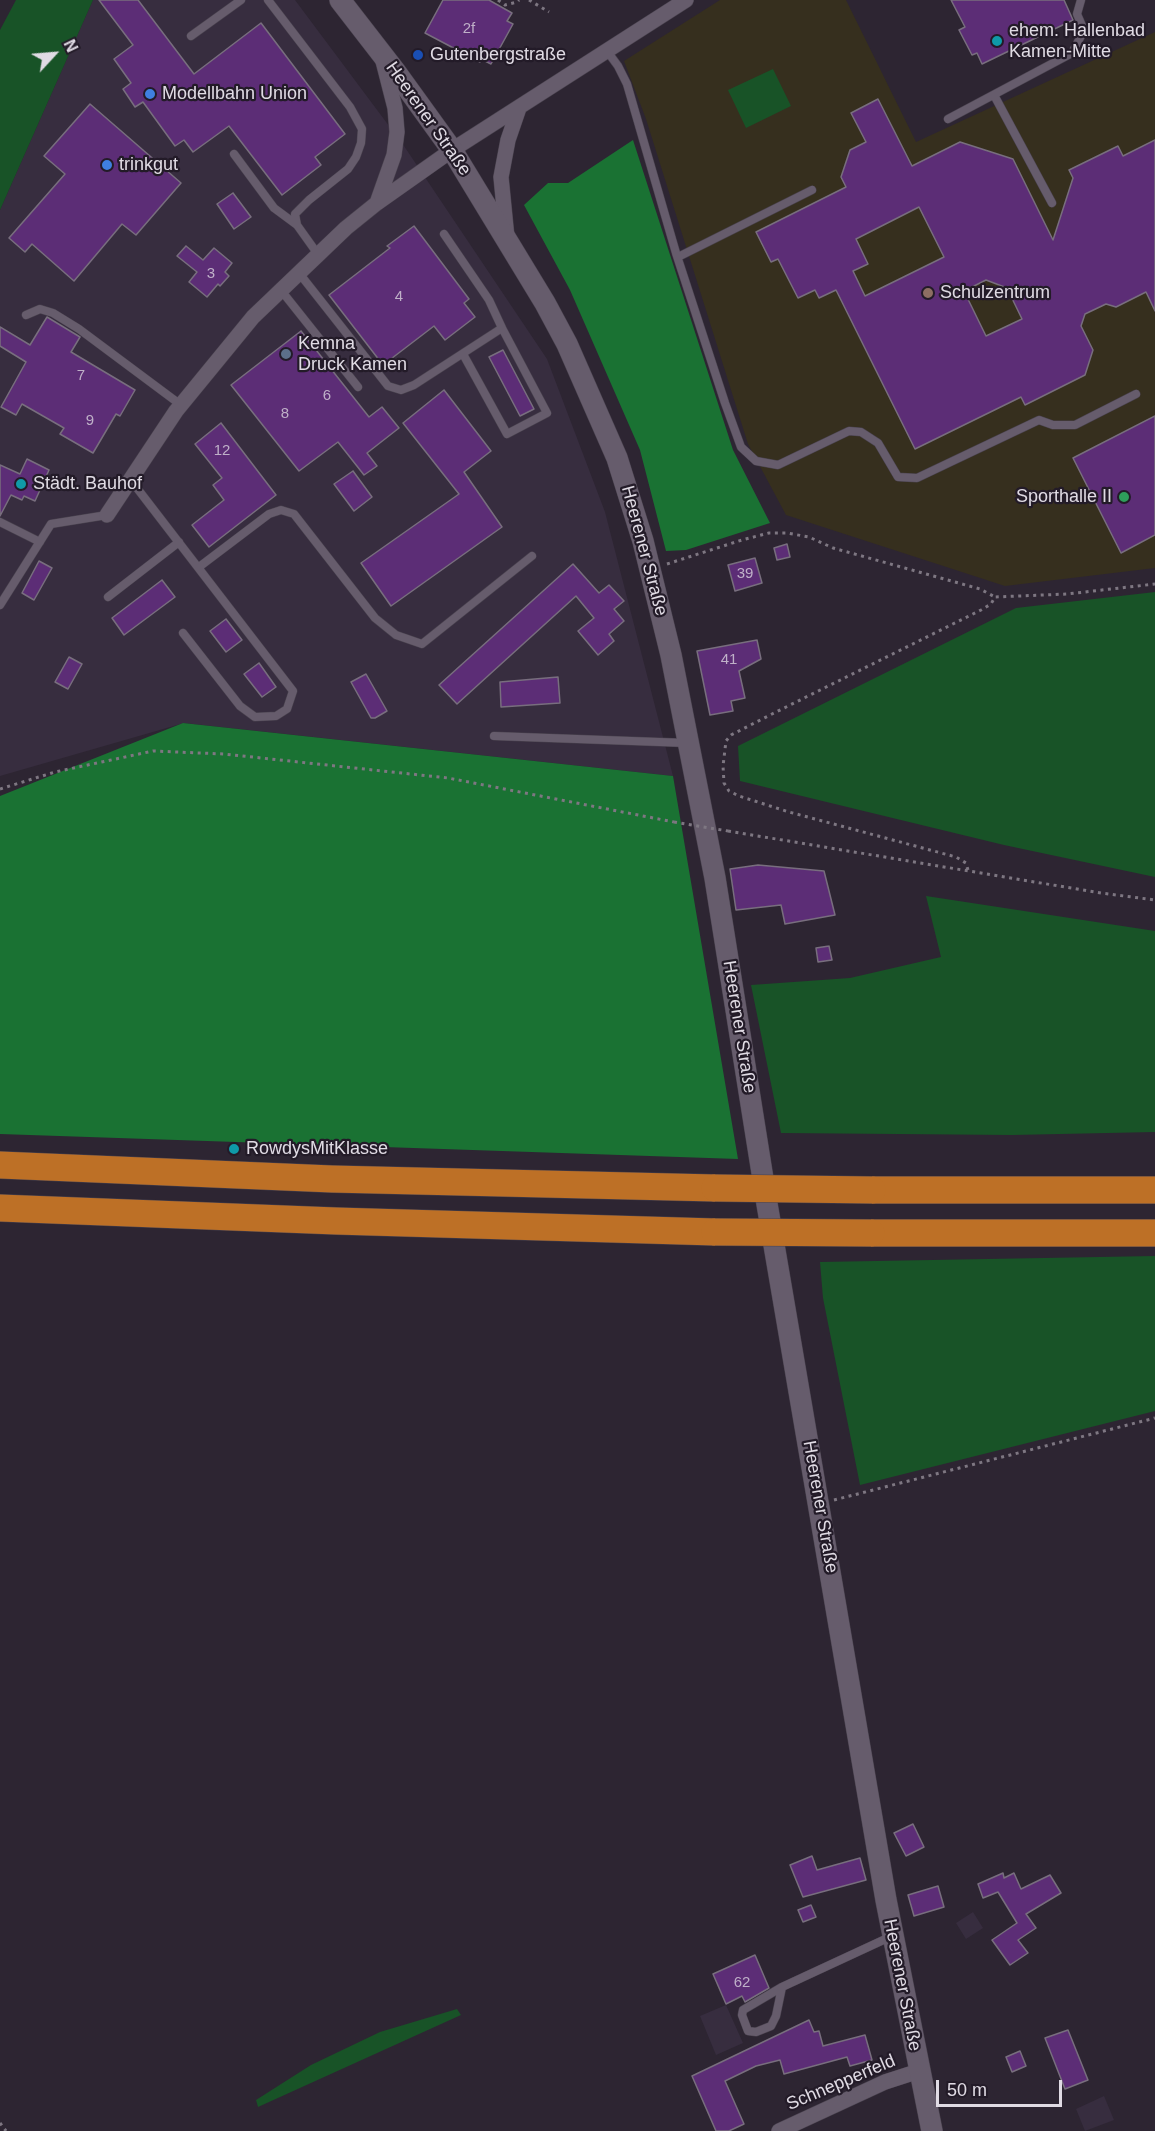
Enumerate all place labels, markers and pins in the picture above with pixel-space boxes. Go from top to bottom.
place label: ehem. Hallenbad Kamen-Mitte [1009,20,1145,63]
marker: ehem. Hallenbad Kamen-Mitte [990,34,1004,48]
place label: Gutenbergstraße [430,44,566,66]
marker: Gutenbergstraße [411,48,425,62]
place label: Modellbahn Union [162,83,307,105]
marker: Modellbahn Union [143,87,157,101]
place label: trinkgut [119,154,178,176]
marker: trinkgut [100,158,114,172]
place label: Schulzentrum [940,282,1050,304]
marker: Schulzentrum [921,286,935,300]
place label: Kemna Druck Kamen [298,333,407,376]
marker: Kemna Druck Kamen [279,347,293,361]
place label: Städt. Bauhof [33,473,142,495]
marker: Städt. Bauhof [14,477,28,491]
place label: Sporthalle II [1016,486,1112,508]
marker: Sporthalle II [1117,490,1131,504]
place label: RowdysMitKlasse [246,1138,388,1160]
marker: RowdysMitKlasse [227,1142,241,1156]

